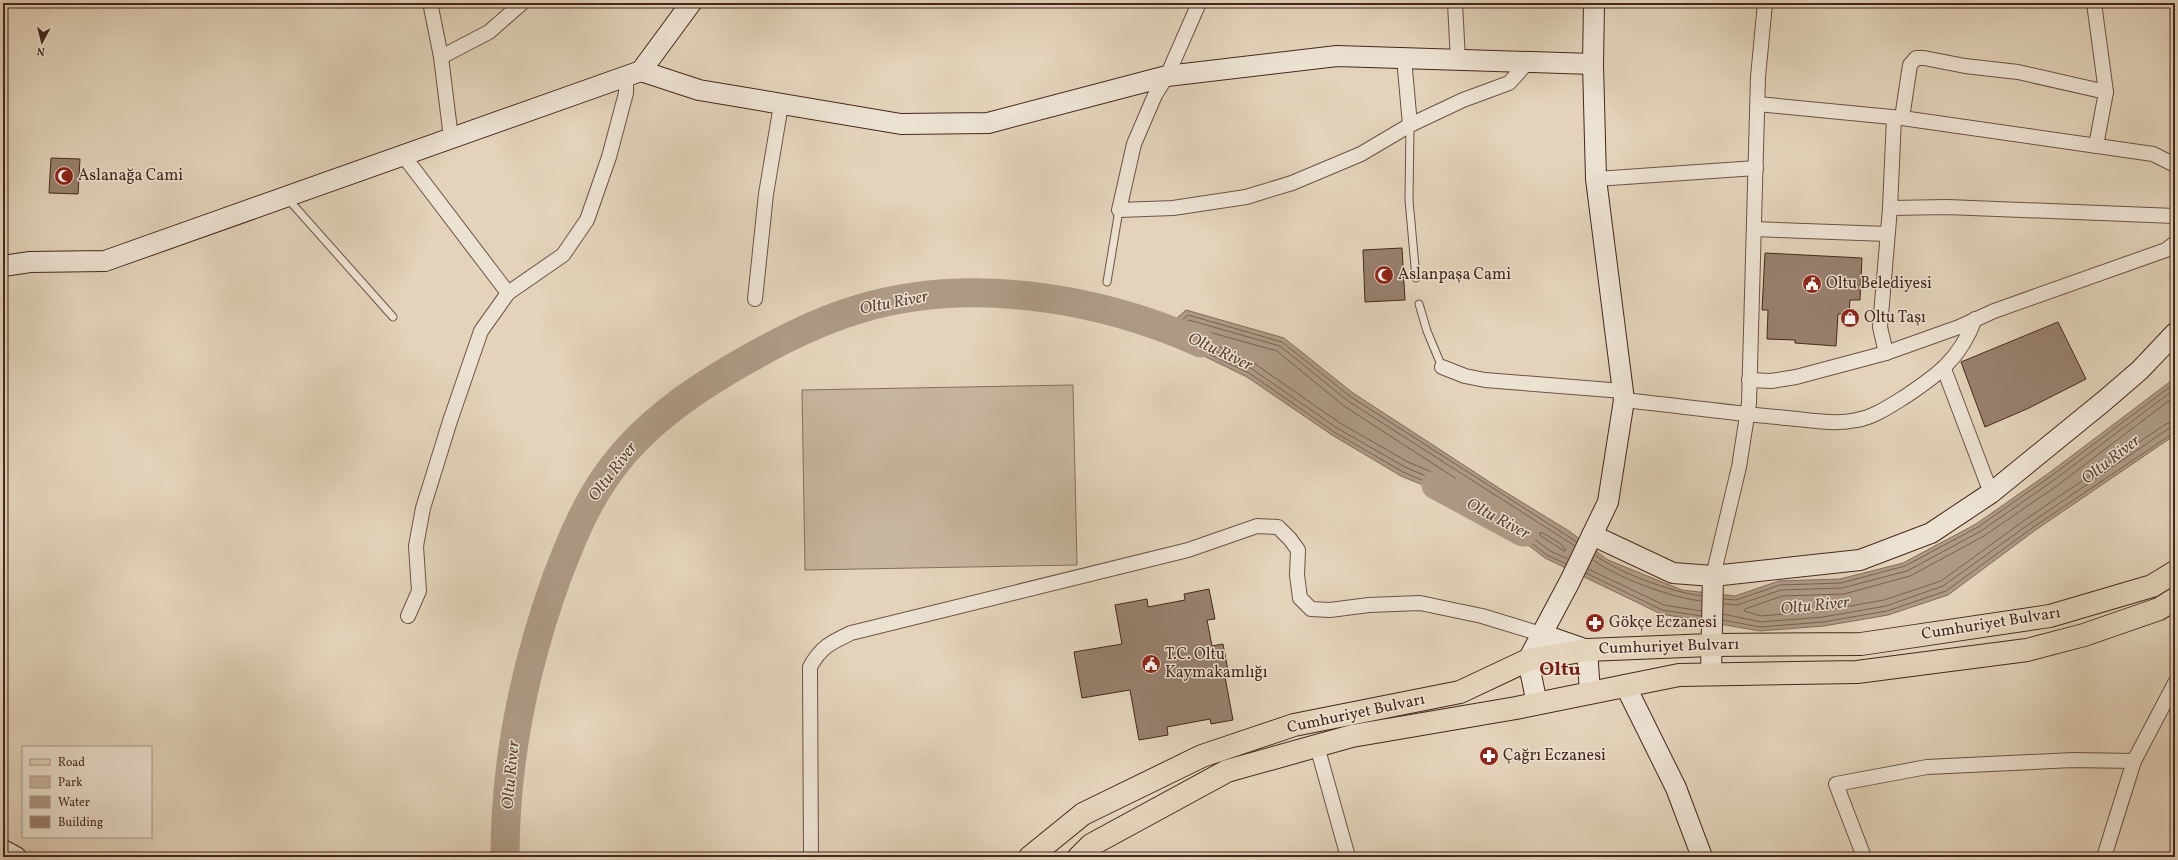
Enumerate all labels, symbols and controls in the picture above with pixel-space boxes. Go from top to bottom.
north arrow [22,22,62,62]
text: N [36,43,46,58]
mosque icon: Aslanağa Cami [53,165,75,187]
place label: Aslanağa Cami [78,165,183,187]
mosque icon: Aslanpaşa Cami [1373,264,1395,286]
place label: Aslanpaşa Cami [1398,264,1511,286]
public building icon: Oltu Belediyesi [1801,273,1823,295]
place label: Oltu Belediyesi [1826,273,1932,295]
water label: Oltu River [858,285,931,321]
shop icon: Oltu Taşı [1839,307,1861,329]
place label: Oltu Taşı [1864,307,1926,329]
water label: Oltu River [1184,327,1257,377]
water label: Oltu River [2077,429,2146,490]
water label: Oltu River [583,437,643,507]
water label: Oltu River [1462,493,1535,546]
water label: Oltu River [1779,591,1851,621]
street label: Cumhuriyet Bulvarı [1920,602,2062,646]
pharmacy icon: Gökçe Eczanesi [1584,612,1606,634]
place label: Gökçe Eczanesi [1609,612,1717,634]
street label: Cumhuriyet Bulvarı [1598,634,1740,660]
place label: T.C. Oltu Kaymakamlığı [1165,644,1268,684]
public building icon: T.C. Oltu Kaymakamlığı [1140,653,1162,675]
district label: Oltu [1539,656,1581,684]
street label: Cumhuriyet Bulvarı [1285,689,1427,739]
water label: Oltu River [497,739,526,811]
pharmacy icon: Çağrı Eczanesi [1478,745,1500,767]
place label: Çağrı Eczanesi [1503,745,1606,767]
legend [22,746,152,838]
text: Road [58,755,85,771]
text: Park [58,775,83,791]
text: Water [58,795,90,811]
text: Building [58,815,103,831]

